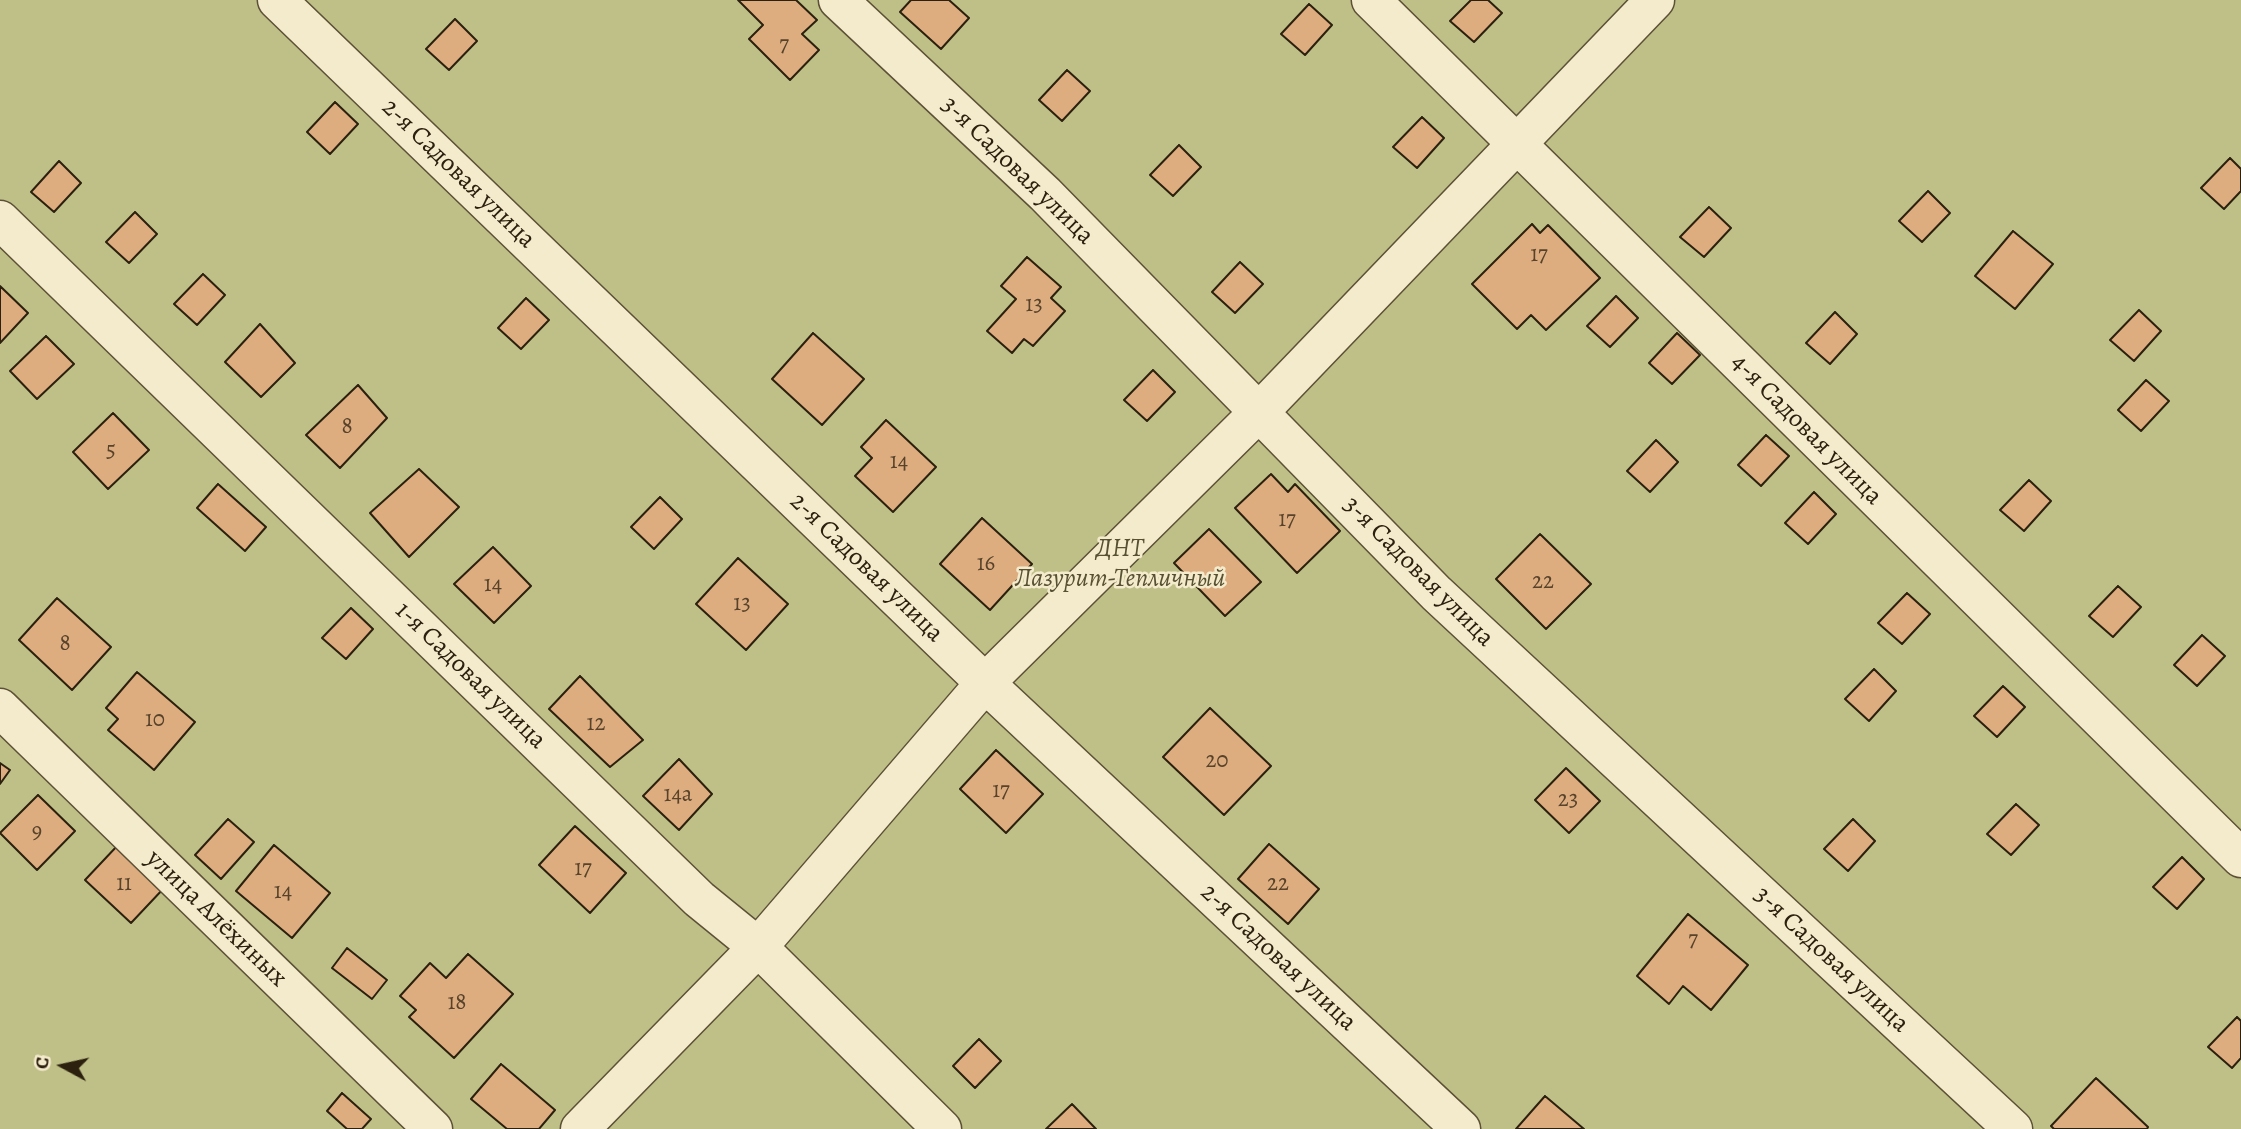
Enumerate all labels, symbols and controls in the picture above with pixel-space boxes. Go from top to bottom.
house number: 7 [779,31,789,59]
street label: 3-я Садовая улица [934,90,1100,252]
street label: 2-я Садовая улица [375,93,541,255]
house number: 17 [1530,241,1548,269]
house number: 13 [1025,291,1043,319]
street label: 4-я Садовая улица [1724,348,1888,512]
house number: 8 [341,413,353,441]
house number: 5 [106,437,116,465]
house number: 14 [890,448,908,476]
street label: 2-я Садовая улица [783,487,949,649]
street label: 3-я Садовая улица [1336,490,1500,654]
house number: 17 [1278,506,1296,534]
park label: ДНТ Лазурит-Тепличный [1015,534,1225,596]
house number: 16 [977,550,995,578]
house number: 22 [1532,568,1554,596]
house number: 14 [484,571,502,599]
house number: 13 [733,590,751,618]
street label: 1-я Садовая улица [388,596,552,756]
house number: 8 [59,630,71,658]
house number: 10 [145,706,165,734]
house number: 12 [587,710,605,738]
house number: 20 [1205,747,1229,775]
house number: 17 [992,777,1010,805]
house number: 14а [664,781,692,809]
house number: 23 [1558,786,1578,814]
house number: 9 [32,818,42,846]
street label: улица Алёхиных [139,844,293,994]
house number: 17 [574,855,592,883]
house number: 11 [116,870,132,898]
house number: 22 [1267,870,1289,898]
house number: 14 [274,878,292,906]
street label: 2-я Садовая улица [1193,878,1363,1038]
street label: 3-я Садовая улица [1747,880,1915,1040]
house number: 7 [1688,926,1698,954]
house number: 18 [447,989,467,1017]
north arrow [28,1031,98,1101]
text: С [29,1055,56,1071]

